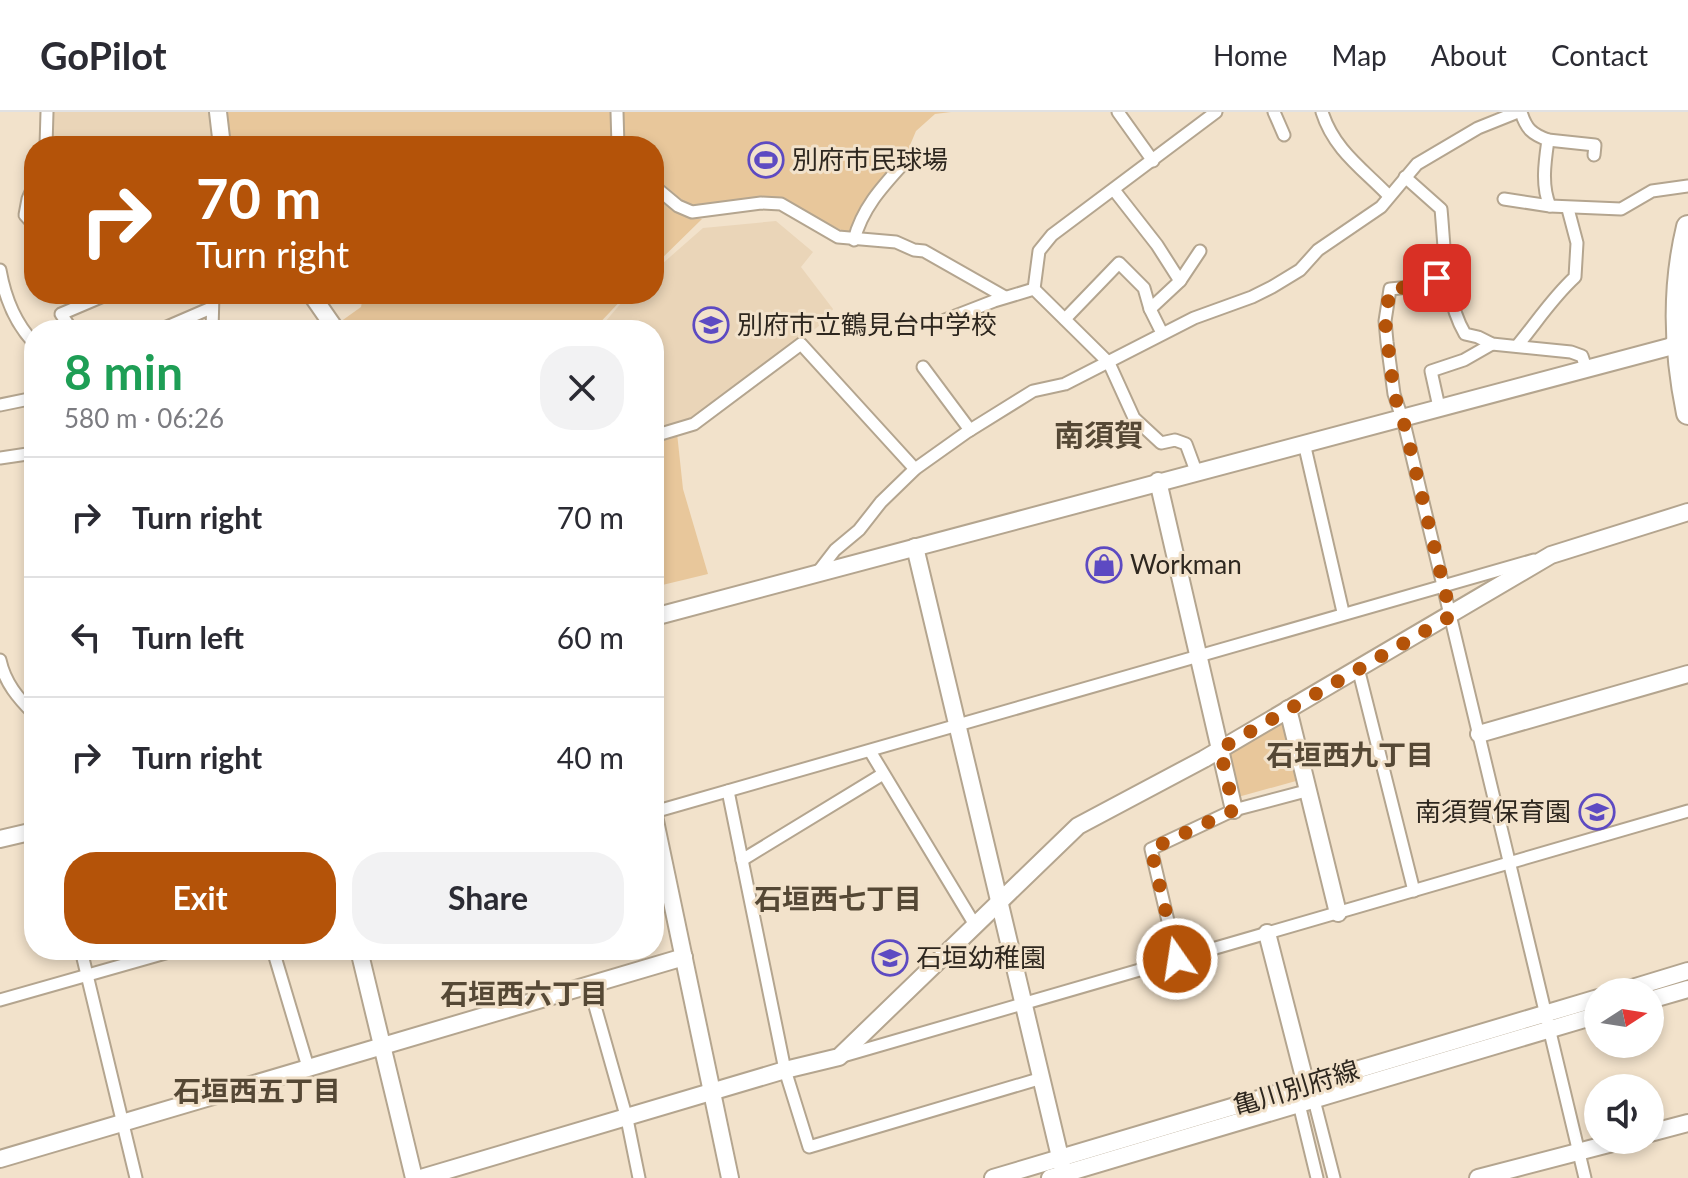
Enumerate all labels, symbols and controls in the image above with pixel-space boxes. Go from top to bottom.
text: GoPilot [40,32,167,78]
text: Home [1213,38,1288,72]
text: Map [1332,38,1387,72]
text: About [1431,38,1507,72]
text: Contact [1551,38,1648,72]
sports icon: 別府市民球場 [747,141,785,179]
place label: 別府市民球場 [792,143,948,175]
text: 70 m [196,164,321,231]
icon: right [64,168,168,272]
text: Turn right [196,232,349,276]
pin [1403,244,1471,312]
icon: arrive [1415,256,1459,300]
school or university icon: 別府市立鶴見台中学校 [692,306,730,344]
place label: 別府市立鶴見台中学校 [737,308,997,340]
text: 8 min [64,343,183,400]
button: close [540,346,624,430]
text: 580 m · 06:26 [64,402,224,434]
district label: 南須賀 [1054,416,1144,452]
icon: right [64,495,108,539]
text: Turn right [132,499,262,535]
text: 70 m [557,499,624,535]
shop icon: Workman [1085,546,1123,584]
place label: Workman [1130,548,1242,580]
icon: left [64,615,108,659]
text: Turn left [132,619,244,655]
text: 60 m [557,619,624,655]
icon: right [64,735,108,779]
district label: 石垣西九丁目 [1266,737,1434,771]
text: Turn right [132,739,262,775]
text: 40 m [557,739,624,775]
school or university icon: 南須賀保育園 [1578,793,1616,831]
place label: 南須賀保育園 [1415,795,1571,827]
button: Exit [64,852,336,944]
button: Share [352,852,624,944]
district label: 石垣西七丁目 [754,881,922,915]
position arrow [1135,917,1219,1001]
school or university icon: 石垣幼稚園 [871,939,909,977]
place label: 石垣幼稚園 [916,941,1046,973]
district label: 石垣西六丁目 [440,976,608,1010]
north arrow [1584,978,1664,1058]
map controls [1584,978,1664,1154]
street label: 亀川別府線 [1229,1053,1363,1121]
district label: 石垣西五丁目 [173,1073,341,1107]
button: sound [1584,1074,1664,1154]

